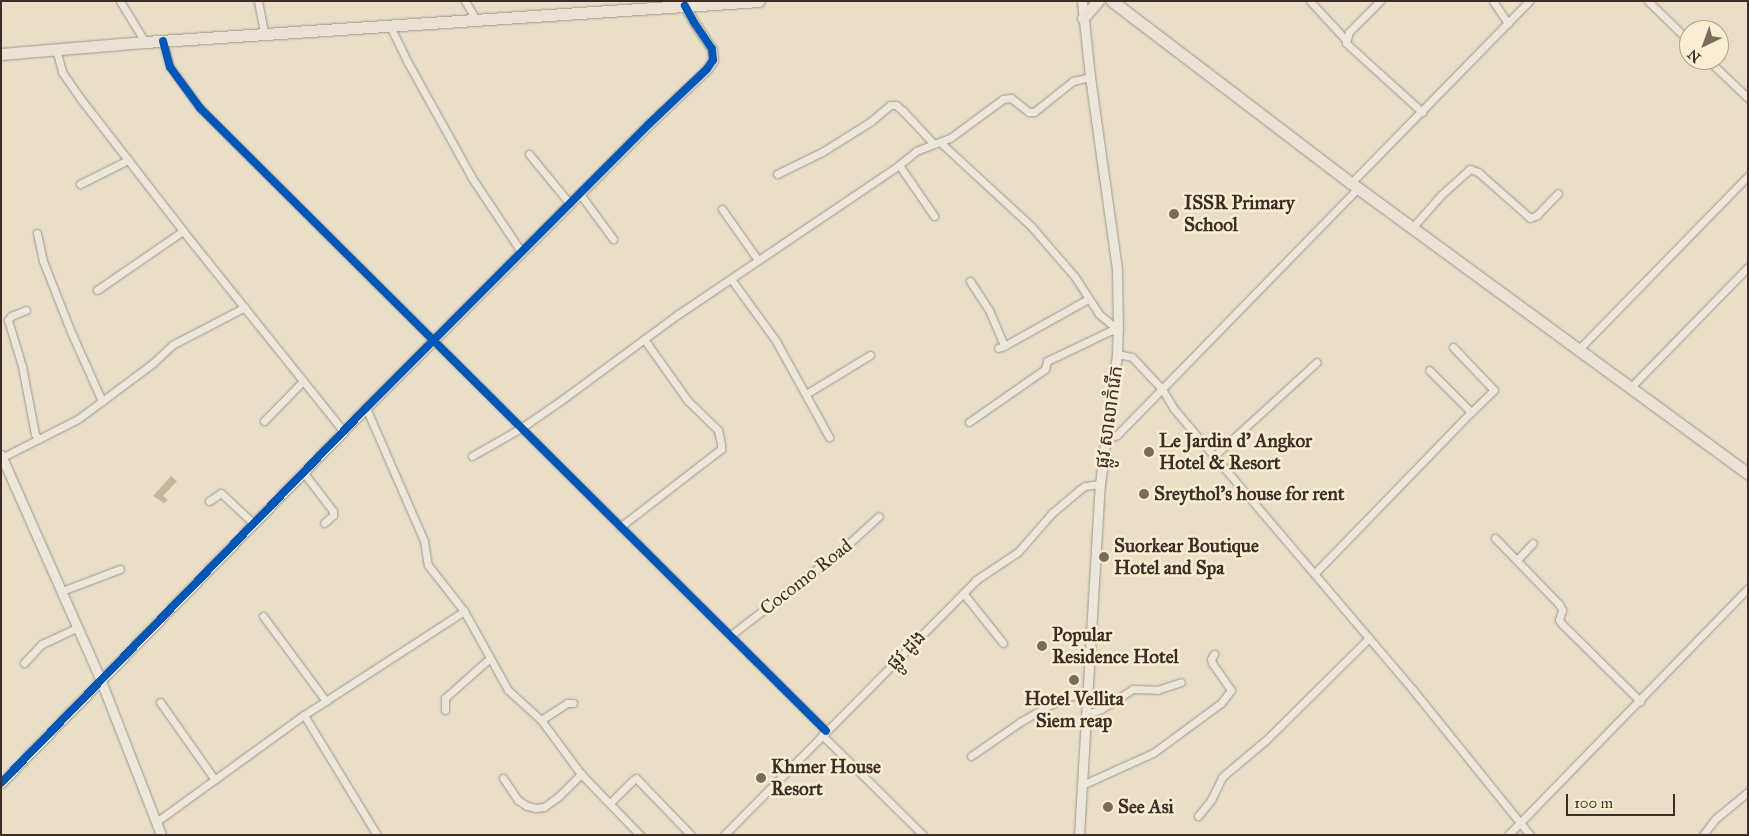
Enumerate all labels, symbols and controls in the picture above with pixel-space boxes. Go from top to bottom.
north arrow [1679,20,1729,70]
text: N [1684,45,1704,66]
place label: ISSR Primary School [1184,192,1295,236]
marker: ISSR Primary School [1168,208,1180,220]
street label: ផ្លូវ សាលាកំរើក [1090,364,1128,470]
place label: Le Jardin d' Angkor Hotel & Resort [1159,430,1312,474]
marker: Le Jardin d' Angkor Hotel & Resort [1143,446,1155,458]
place label: Sreythol's house for rent [1154,483,1344,505]
marker: Sreythol's house for rent [1138,488,1150,500]
street label: Cocomo Road [755,534,857,620]
place label: Suorkear Boutique Hotel and Spa [1114,535,1259,579]
marker: Suorkear Boutique Hotel and Spa [1098,551,1110,563]
place label: Popular Residence Hotel [1052,624,1179,668]
street label: ផ្លូវ ដូង [882,625,930,675]
marker: Popular Residence Hotel [1036,640,1048,652]
marker: Hotel Vellita Siem reap [1068,674,1080,686]
place label: Hotel Vellita Siem reap [1024,688,1124,732]
place label: Khmer House Resort [771,756,881,800]
marker: Khmer House Resort [755,772,767,784]
scale bar [1569,784,1678,816]
text: 100 m [1574,794,1613,812]
place label: See Asi [1118,796,1174,818]
marker: See Asi [1102,801,1114,813]

